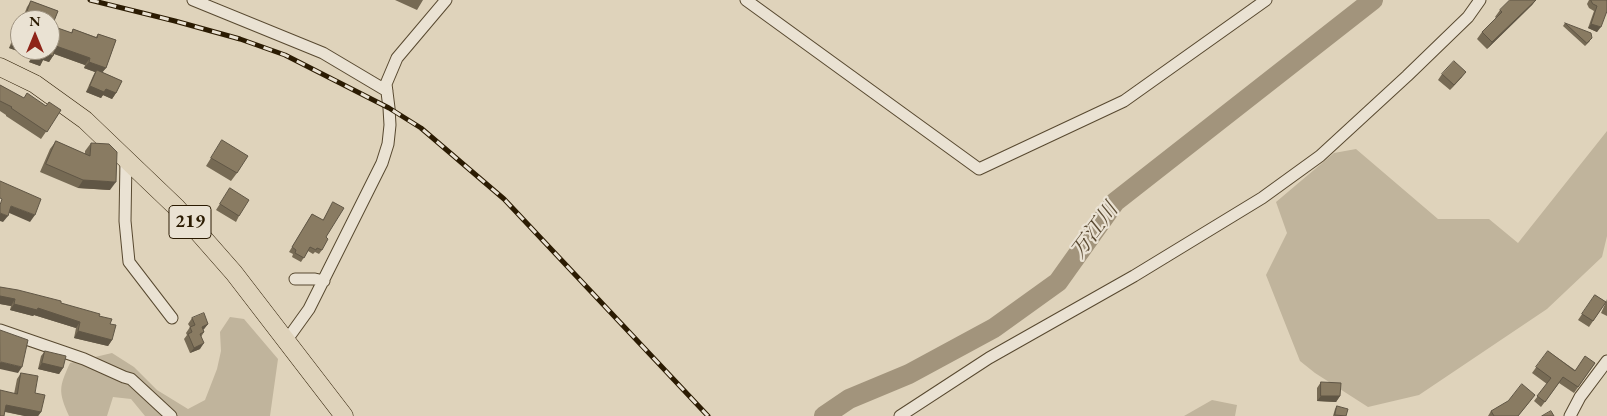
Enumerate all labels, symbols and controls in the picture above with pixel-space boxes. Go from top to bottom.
north arrow [10,10,60,60]
text: N [29,12,41,30]
water label: 万江川 [1066,198,1124,264]
road number: 219 [169,206,211,238]

